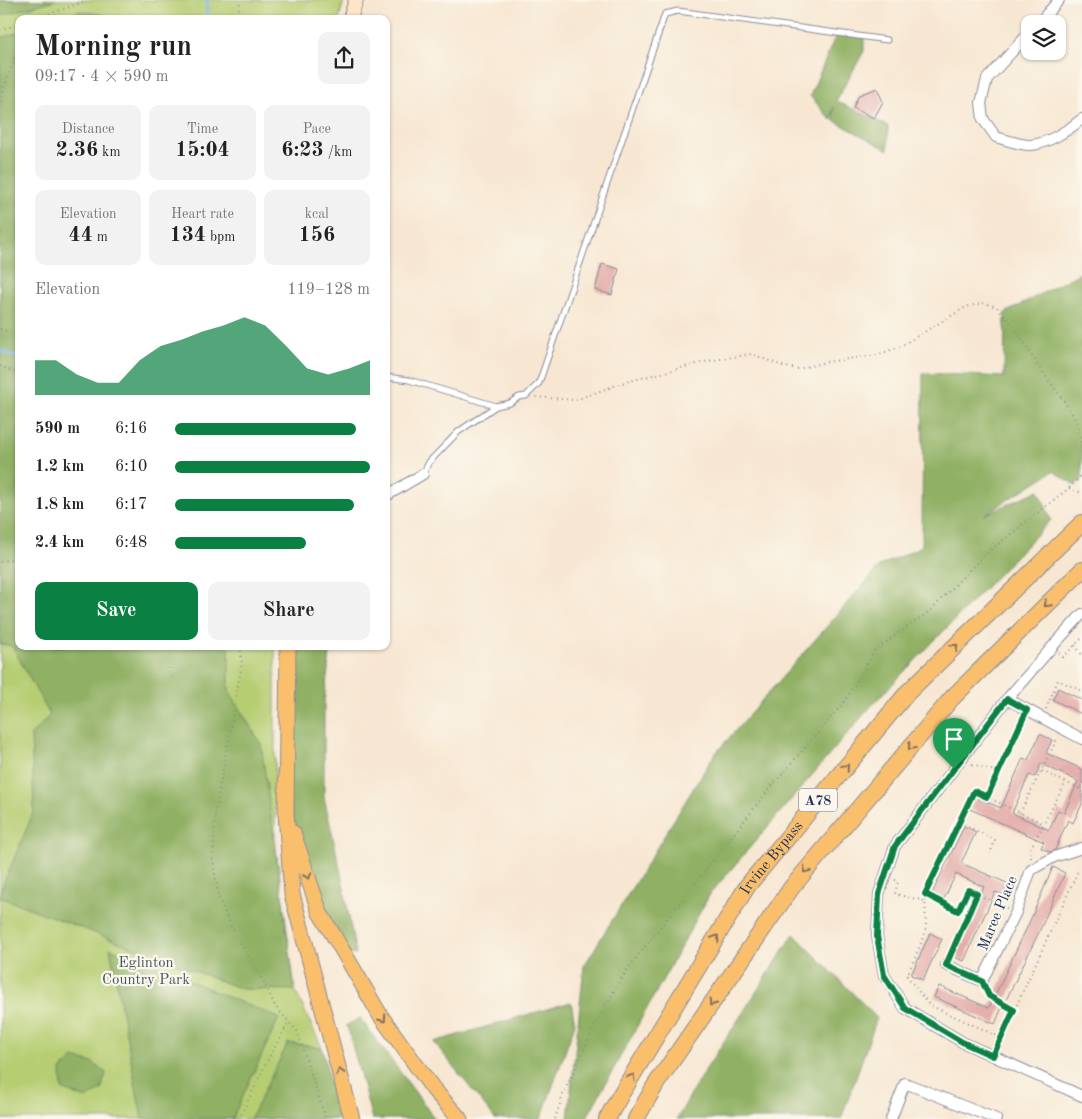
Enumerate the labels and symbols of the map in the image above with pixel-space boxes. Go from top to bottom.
one-way arrow [1044,598,1053,607]
one-way arrow [949,644,958,653]
pin [933,718,975,769]
one-way arrow [908,741,917,750]
one-way arrow [840,764,848,773]
road number: A78 [799,788,837,812]
street label: Irvine Bypass [738,819,806,897]
one-way arrow [802,865,811,874]
one-way arrow [302,871,312,879]
street label: Maree Place [976,874,1021,953]
one-way arrow [709,934,719,943]
park label: Eglinton Country Park [102,956,190,988]
one-way arrow [709,997,718,1007]
one-way arrow [377,1013,386,1023]
one-way arrow [335,1068,345,1076]
one-way arrow [625,1073,635,1082]

